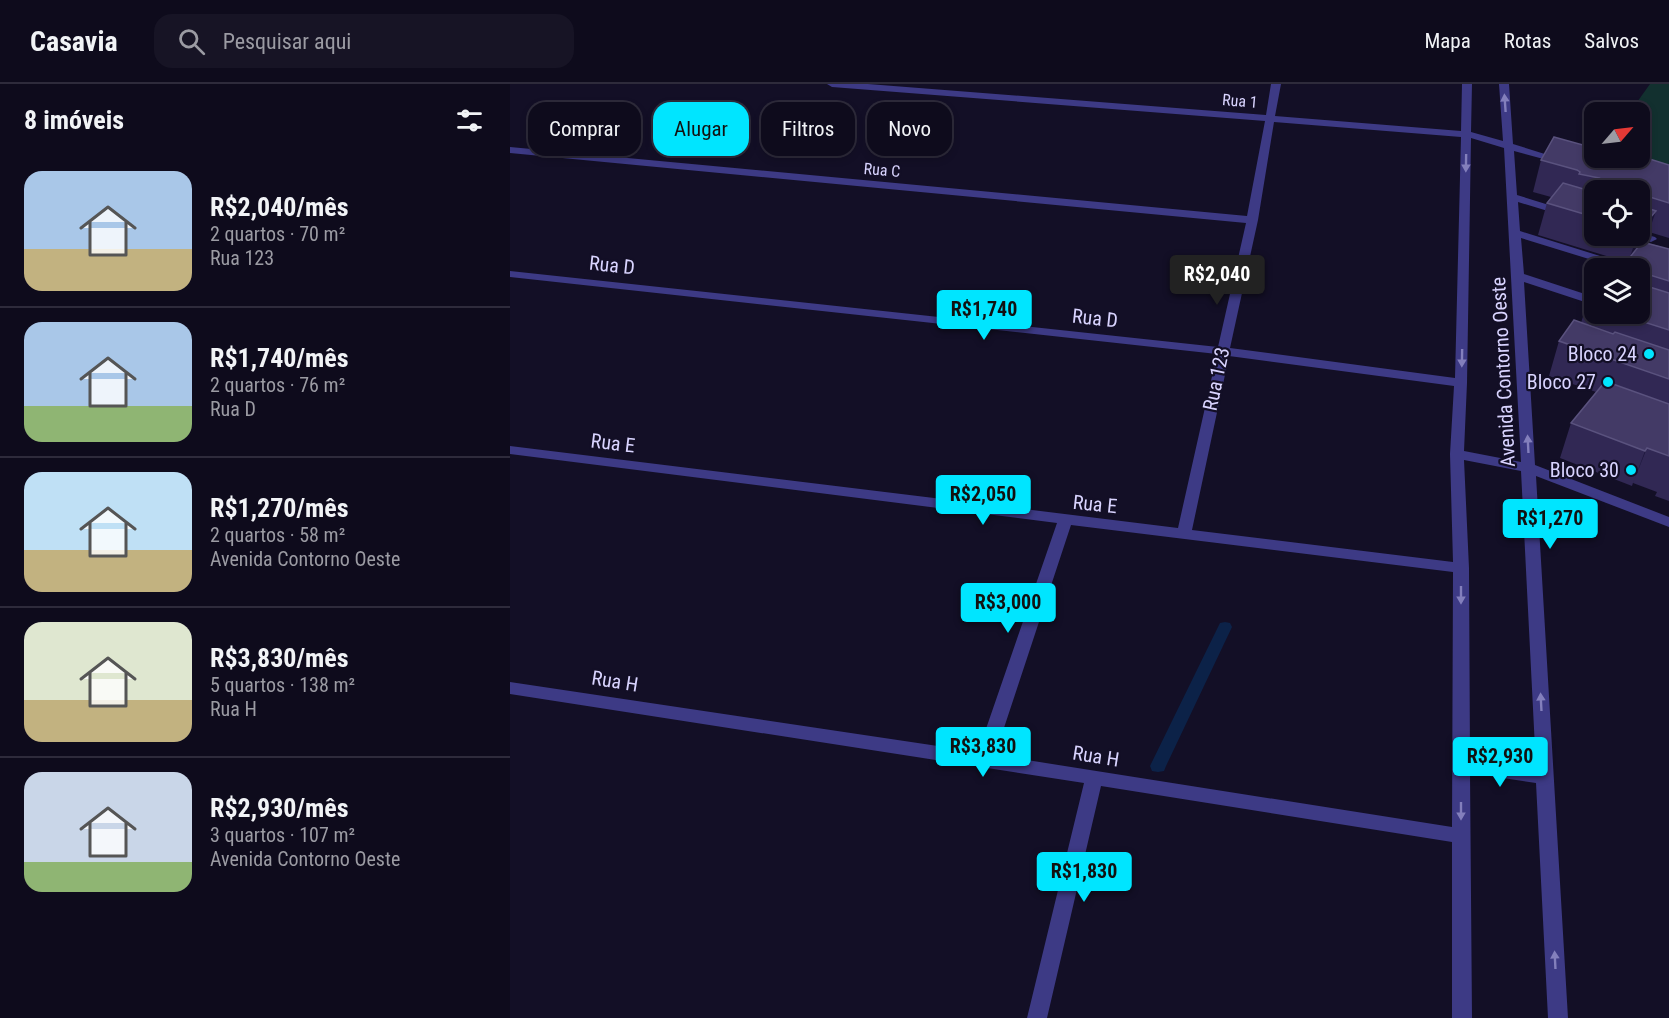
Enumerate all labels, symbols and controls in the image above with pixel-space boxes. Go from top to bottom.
search box [154,14,574,68]
text: Casavia [30,25,118,58]
icon: search [175,25,208,58]
text: Pesquisar aqui [223,29,351,54]
text: Mapa [1424,29,1471,53]
text: Rotas [1504,29,1551,53]
text: Salvos [1584,29,1639,53]
street label: Rua 1 [1222,90,1258,112]
one-way arrow [1500,94,1510,113]
chip: Comprar [528,102,641,156]
chip: Alugar [653,102,749,156]
chip: Filtros [761,102,855,156]
chip: Novo [867,102,952,156]
north arrow [1584,102,1650,168]
map controls [1584,102,1650,324]
icon: filters [453,104,486,137]
text: 8 imóveis [24,105,124,135]
one-way arrow [1461,154,1471,173]
street label: Rua C [863,159,901,181]
button: locate [1584,180,1650,246]
text: R$2,040/mês [210,192,349,222]
icon: home [72,195,144,267]
text: 2 quartos · 70 m² [210,222,345,246]
text: Rua 123 [210,246,274,270]
street label: Rua D [588,251,636,279]
pin: R$2,040 [1162,255,1272,306]
button: layers [1584,258,1650,324]
text: R$2,040 [1184,262,1250,286]
street label: Avenida Contorno Oeste [1486,276,1520,468]
pin: R$1,740 [929,290,1039,341]
text: R$1,740 [951,297,1017,321]
street label: Rua D [1071,304,1119,332]
place label: Bloco 24 [1568,342,1637,366]
text: R$1,740/mês [210,343,349,373]
street label: Rua 123 [1198,345,1234,413]
icon: home [72,346,144,418]
marker: Bloco 24 [1642,347,1656,361]
one-way arrow [1457,349,1466,368]
place label: Bloco 27 [1527,370,1596,394]
text: 2 quartos · 76 m² [210,373,345,397]
marker: Bloco 27 [1601,375,1615,389]
text: Rua D [210,397,256,421]
street label: Rua E [589,428,637,458]
one-way arrow [1523,435,1532,454]
place label: Bloco 30 [1550,458,1619,482]
marker: Bloco 30 [1624,463,1638,477]
pin: R$2,050 [928,475,1038,526]
text: R$2,050 [950,482,1016,506]
street label: Rua E [1072,490,1118,518]
text: R$1,270/mês [210,493,349,523]
icon: home [72,496,144,568]
pin: R$1,270 [1495,499,1605,550]
text: R$1,270 [1517,506,1583,530]
text: 2 quartos · 58 m² [210,523,345,547]
text: Avenida Contorno Oeste [210,547,400,571]
pin: R$3,000 [953,583,1063,634]
one-way arrow [1456,586,1466,605]
text: R$3,000 [975,590,1041,614]
text: R$3,830/mês [210,643,349,673]
icon: home [72,646,144,718]
street label: Rua H [590,665,640,697]
text: 5 quartos · 138 m² [210,673,355,697]
one-way arrow [1537,692,1546,711]
text: Rua H [210,697,257,721]
pin: R$3,830 [928,727,1038,778]
text: R$3,830 [950,734,1016,758]
pin: R$2,930 [1445,737,1555,788]
street label: Rua H [1071,740,1121,772]
text: R$2,930 [1467,744,1533,768]
text: R$2,930/mês [210,793,349,823]
icon: home [72,796,144,868]
one-way arrow [1456,802,1466,821]
text: 3 quartos · 107 m² [210,823,355,847]
text: Avenida Contorno Oeste [210,847,400,871]
pin: R$1,830 [1029,852,1139,903]
text: R$1,830 [1051,859,1117,883]
one-way arrow [1551,950,1560,969]

